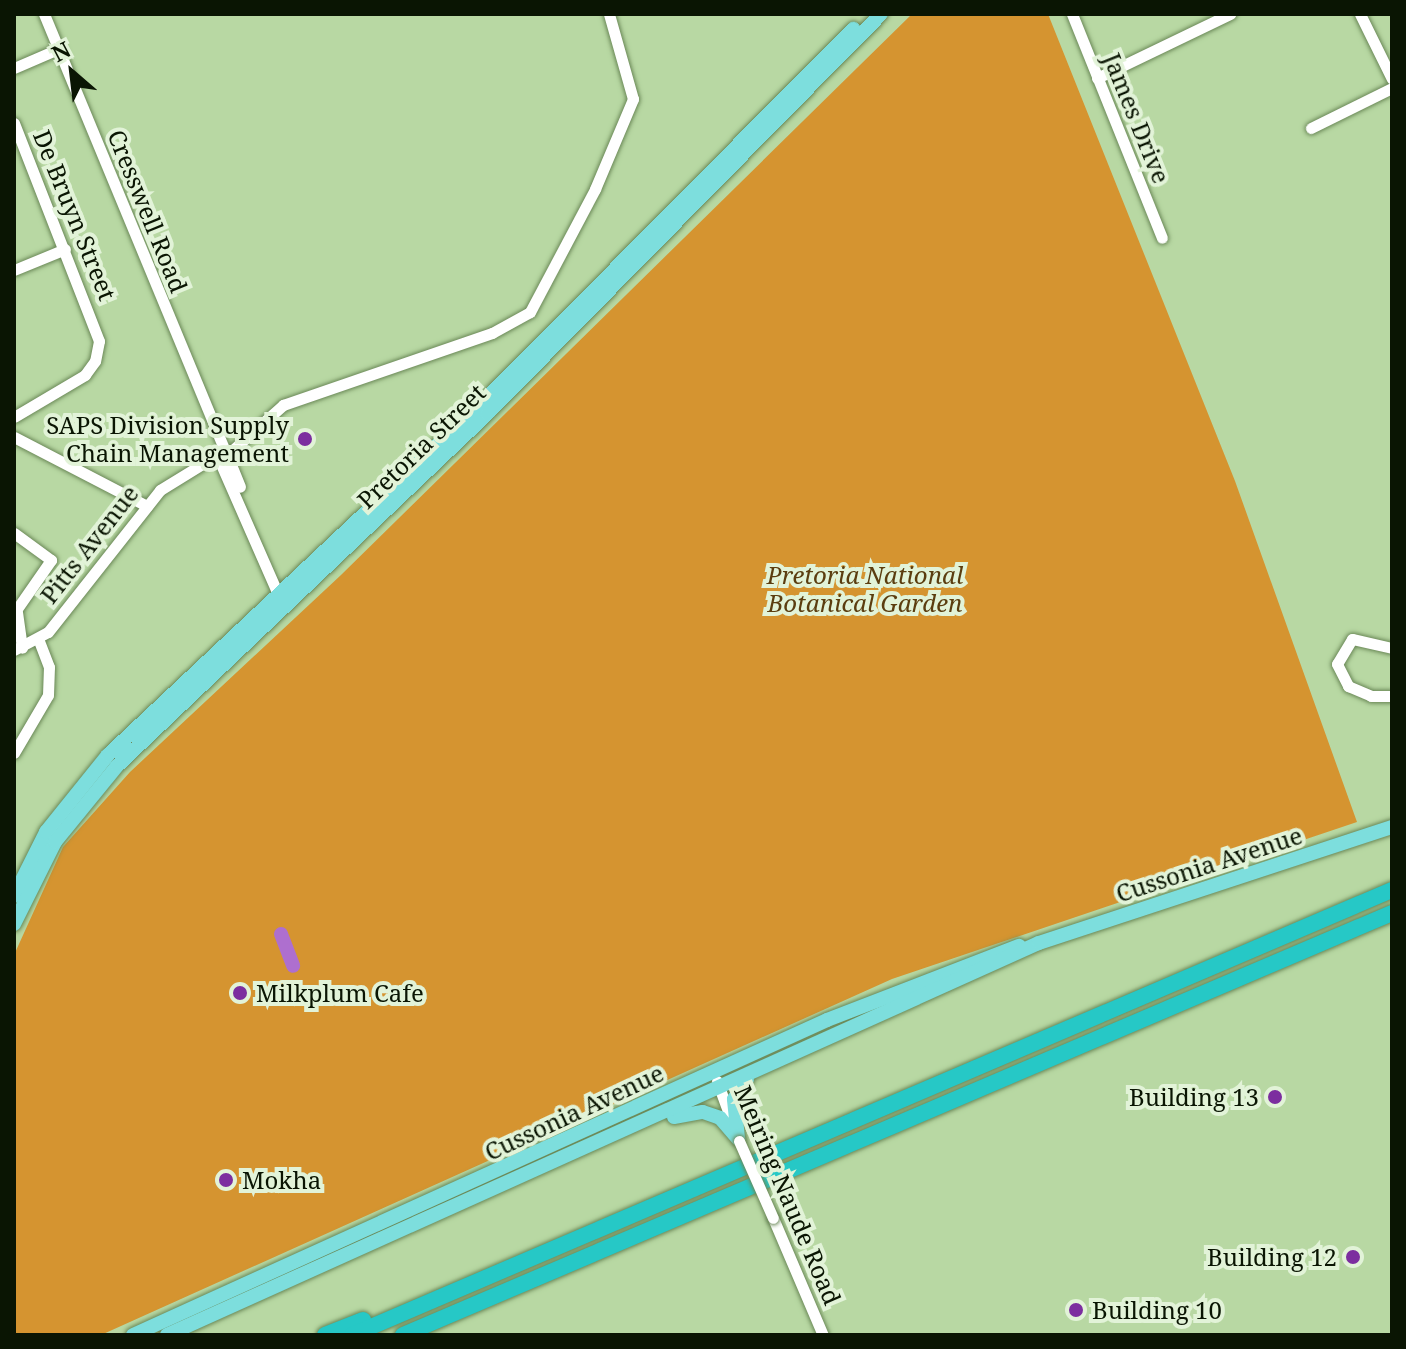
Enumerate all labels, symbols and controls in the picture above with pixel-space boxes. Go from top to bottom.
north arrow [32,32,112,112]
text: N [46,33,75,68]
street label: James Drive [1098,49,1176,187]
street label: Cresswell Road [102,125,194,297]
street label: De Bruyn Street [28,126,122,304]
street label: Pretoria Street [351,378,491,514]
place label: SAPS Division Supply Chain Management [46,411,289,467]
marker: SAPS Division Supply Chain Management [296,430,314,448]
street label: Pitts Avenue [34,479,144,609]
park label: Pretoria National Botanical Garden [767,561,963,617]
street label: Cussonia Avenue [1112,820,1306,908]
place label: Milkplum Cafe [256,979,424,1007]
marker: Milkplum Cafe [231,984,249,1002]
street label: Cussonia Avenue [480,1058,668,1166]
street label: Meiring Naude Road [729,1081,847,1309]
place label: Building 13 [1129,1083,1259,1111]
marker: Building 13 [1266,1088,1284,1106]
place label: Mokha [242,1166,321,1194]
marker: Mokha [217,1171,235,1189]
place label: Building 12 [1207,1243,1337,1271]
marker: Building 12 [1344,1248,1362,1266]
place label: Building 10 [1092,1296,1222,1324]
marker: Building 10 [1067,1301,1085,1319]

